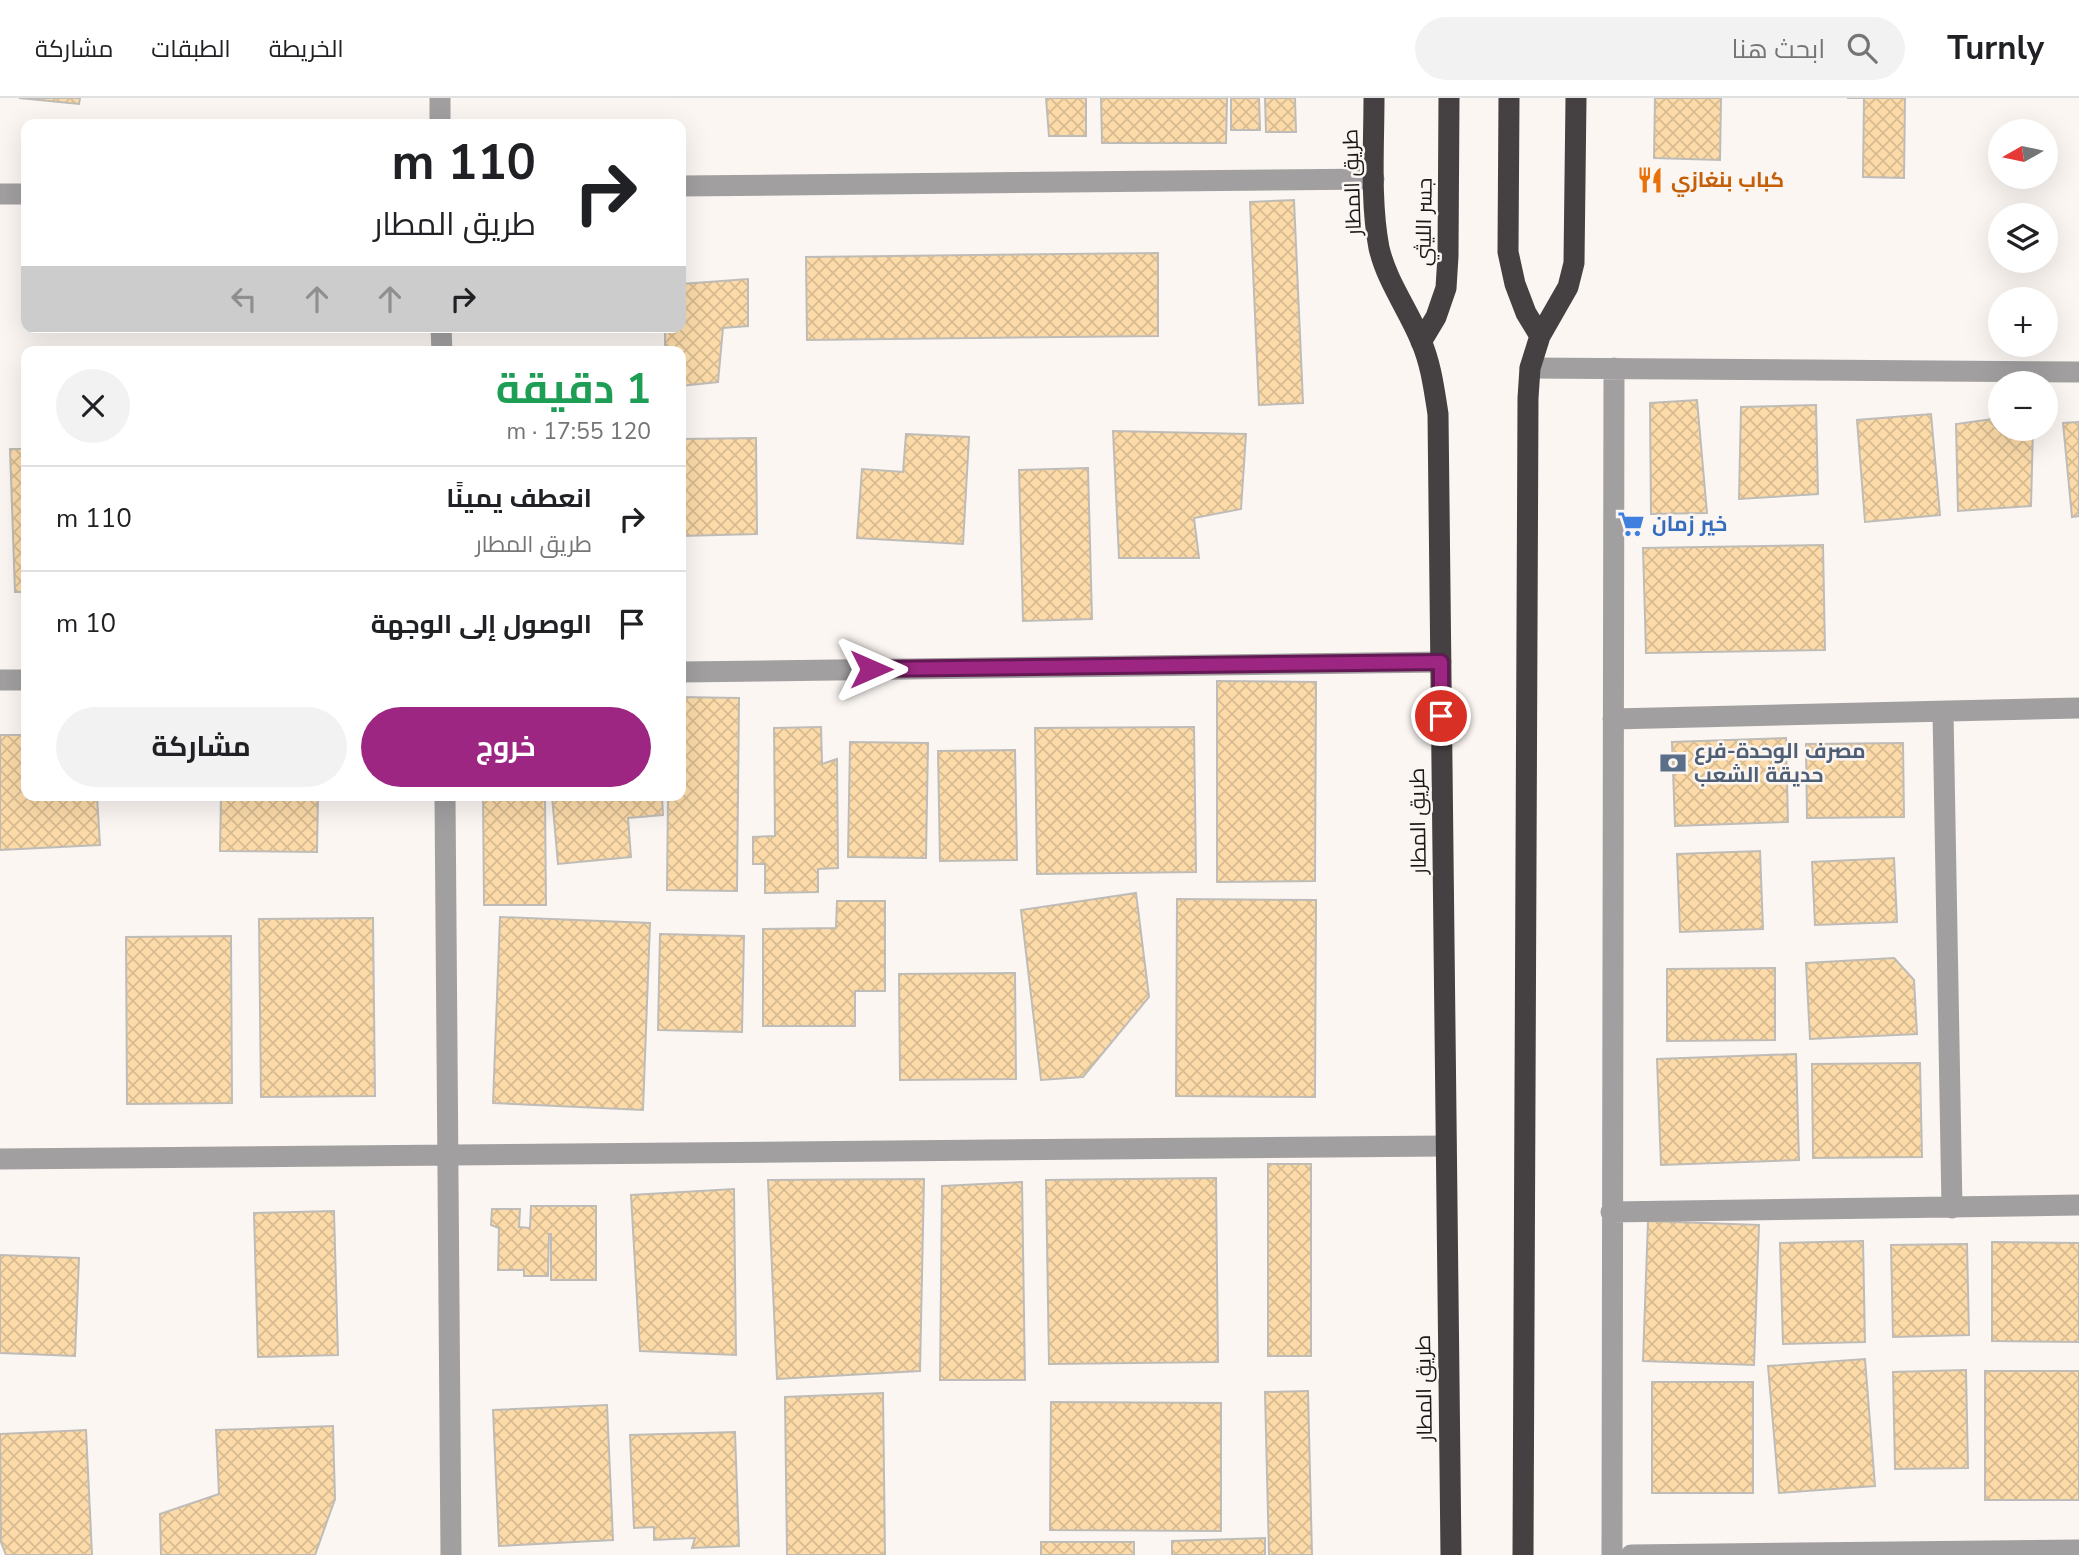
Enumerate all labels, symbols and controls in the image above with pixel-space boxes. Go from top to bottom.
search box [1415,17,1905,80]
text: Turnly [1947,26,2044,71]
icon: search [1843,29,1881,67]
text: ابحث هنا [1732,32,1825,67]
text: مشاركة [35,33,113,65]
text: الطبقات [151,33,231,65]
text: الخريطة [269,33,344,65]
north arrow [1988,119,2058,189]
map controls [1988,119,2058,441]
street label: طريق المطار [1336,128,1368,237]
text: 110 m [392,129,536,196]
icon: right [560,147,651,238]
restaurant icon: كباب بنغازي [1635,165,1665,195]
place label: كباب بنغازي [1671,166,1784,197]
street label: جسر الليثي [1409,178,1441,266]
text: طريق المطار [374,203,536,246]
button: layers [1988,203,2058,273]
icon: left [225,280,263,318]
icon: ahead [298,280,336,318]
icon: ahead [371,280,409,318]
icon: right [444,280,482,318]
button: + [1988,287,2058,357]
text: 1 دقيقة [496,361,651,418]
button: close [56,369,130,443]
button: − [1988,371,2058,441]
text: 120 m · 17:55 [506,416,651,447]
text: انعطف يمينًا [446,481,592,516]
icon: right [613,500,651,538]
text: 110 m [56,501,132,536]
supermarket icon: خير زمان [1616,509,1646,539]
place label: خير زمان [1652,510,1727,538]
text: طريق المطار [475,529,592,560]
icon: arrive [613,605,651,643]
text: 10 m [56,606,116,641]
text: الوصول إلى الوجهة [371,607,592,642]
position arrow [834,632,908,706]
pin [1411,686,1471,746]
icon: arrive [1422,697,1460,735]
button: مشاركة [56,707,347,787]
button: خروج [361,707,651,787]
place label: مصرف الوحدة-فرع حديقة الشعب [1694,737,1866,789]
bank icon: مصرف الوحدة-فرع حديقة الشعب [1658,748,1688,778]
street label: طريق المطار [1403,768,1433,875]
street label: طريق المطار [1409,1335,1439,1442]

